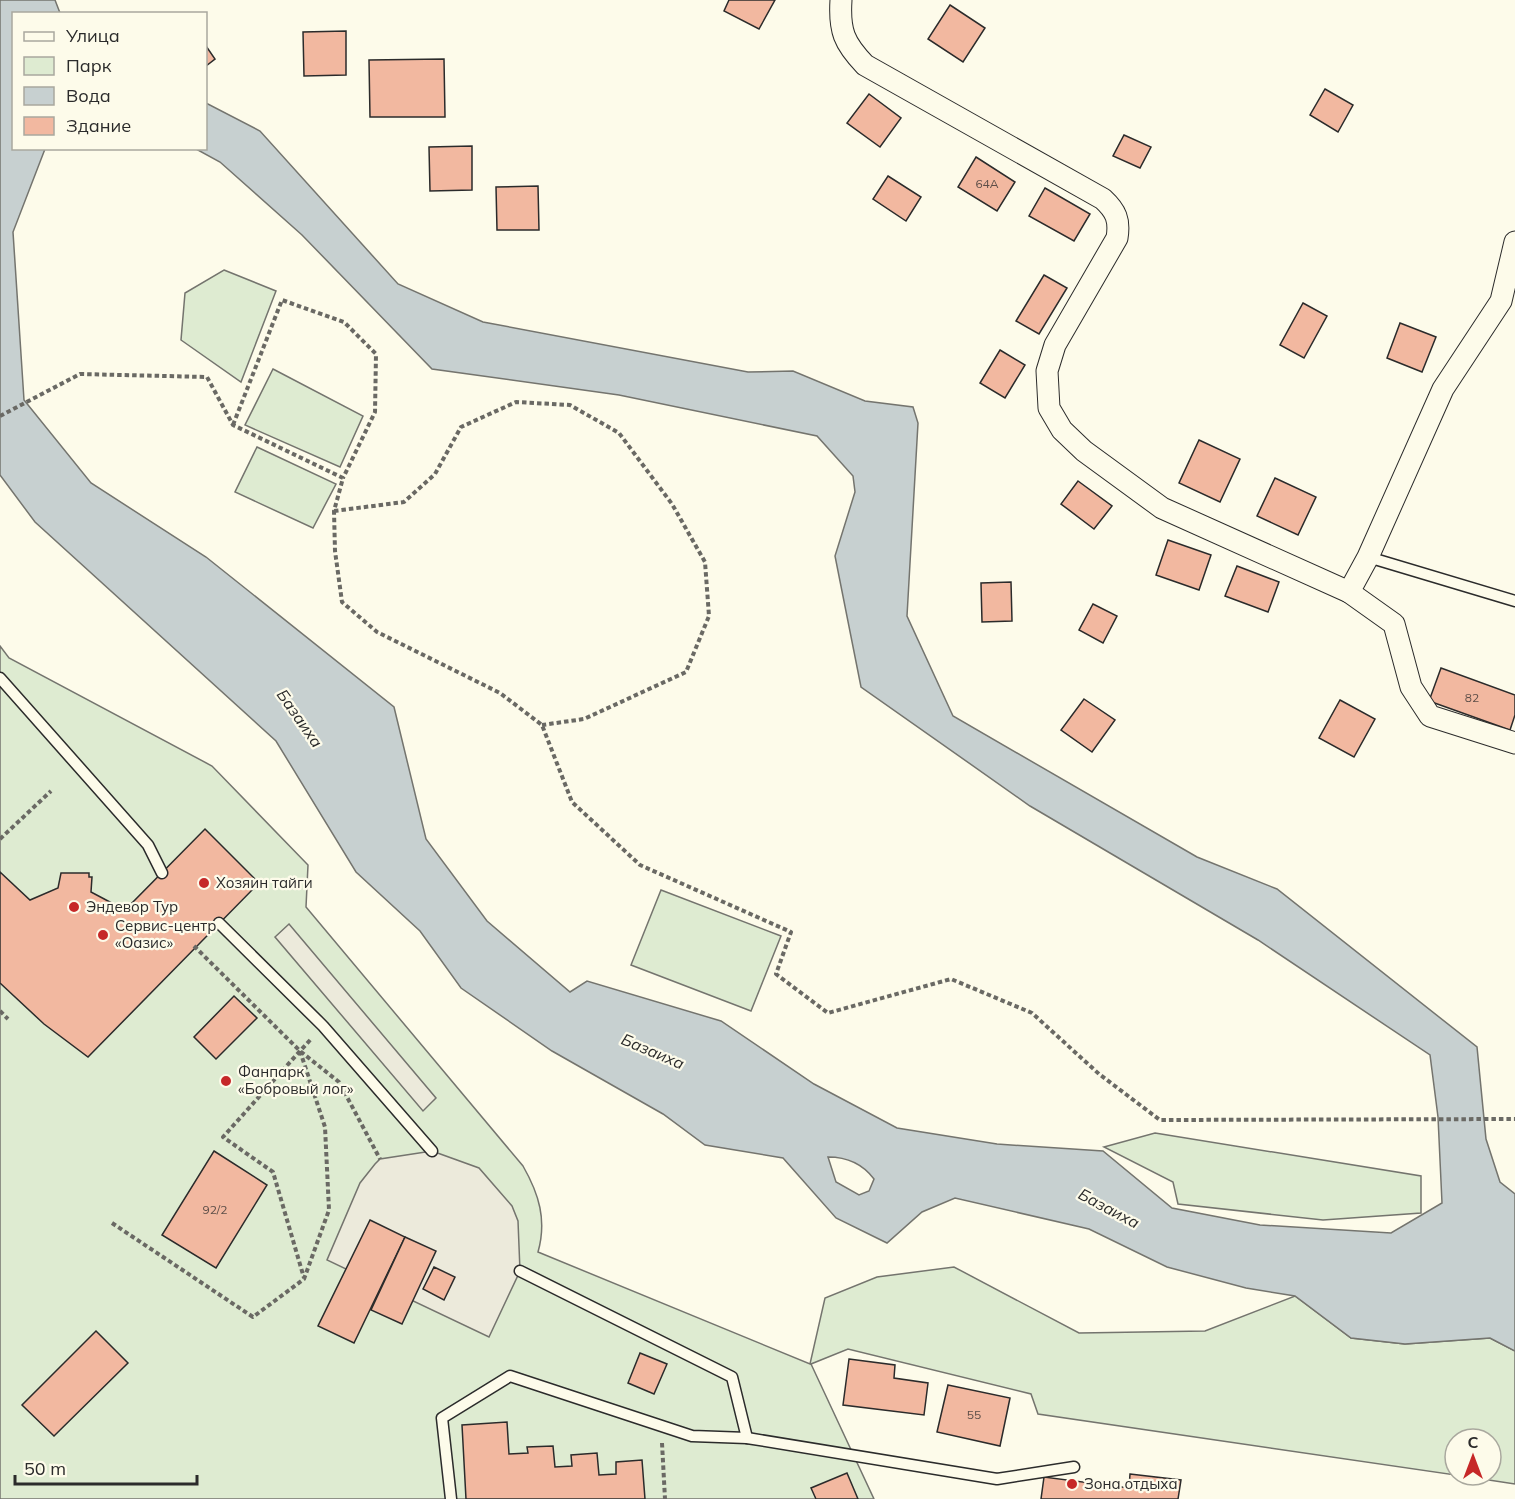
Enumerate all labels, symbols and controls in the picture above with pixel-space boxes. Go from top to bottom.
legend [12,12,207,150]
text: Улица [65,24,120,47]
text: Парк [66,54,112,77]
text: Вода [66,84,111,107]
text: Здание [66,114,131,137]
house number: 64А [975,176,999,191]
water label: Базаиха [273,685,327,751]
house number: 82 [1465,690,1479,705]
place label: Хозяин тайги [216,873,313,892]
marker: Хозяин тайги [197,876,211,890]
place label: Эндевор Тур [86,897,178,916]
marker: Эндевор Тур [67,900,81,914]
place label: Сервис-центр «Оазис» [115,916,216,952]
marker: Сервис-центр «Оазис» [96,928,110,942]
water label: Базаиха [619,1029,688,1073]
place label: Фанпарк «Бобровый лог» [238,1062,354,1098]
marker: Фанпарк «Бобровый лог» [219,1074,233,1088]
water label: Базаиха [1075,1184,1143,1233]
house number: 92/2 [202,1202,228,1217]
house number: 55 [967,1407,981,1422]
north arrow [1443,1427,1503,1487]
text: С [1468,1432,1479,1452]
scale bar [15,1448,196,1486]
text: 50 m [24,1457,66,1480]
place label: Зона отдыха [1084,1474,1178,1493]
marker: Зона отдыха [1065,1477,1079,1491]

